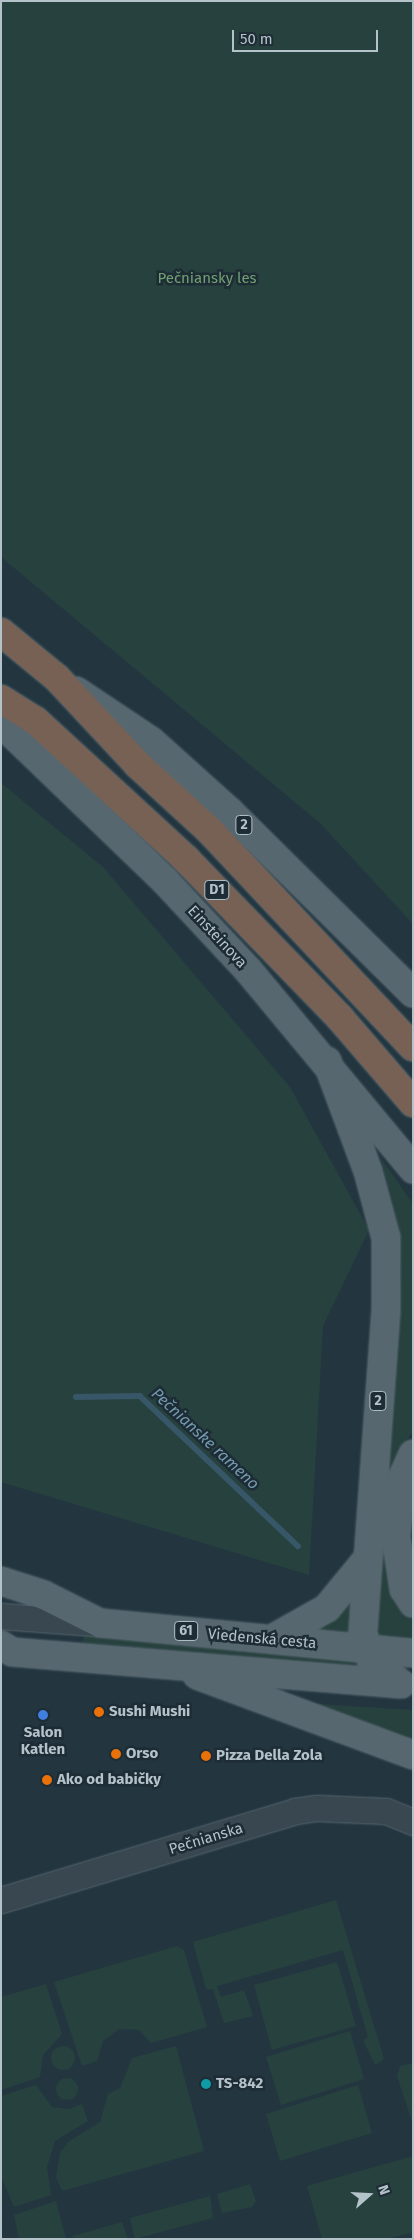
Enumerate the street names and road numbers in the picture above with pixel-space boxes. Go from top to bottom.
road number: 2 [235,814,253,836]
road number: D1 [203,878,231,902]
street label: Einsteinova [184,902,250,972]
road number: 2 [369,1390,387,1412]
road number: 61 [174,1620,198,1642]
street label: Viedenská cesta [207,1625,317,1653]
street label: Pečnianska [167,1819,245,1859]

